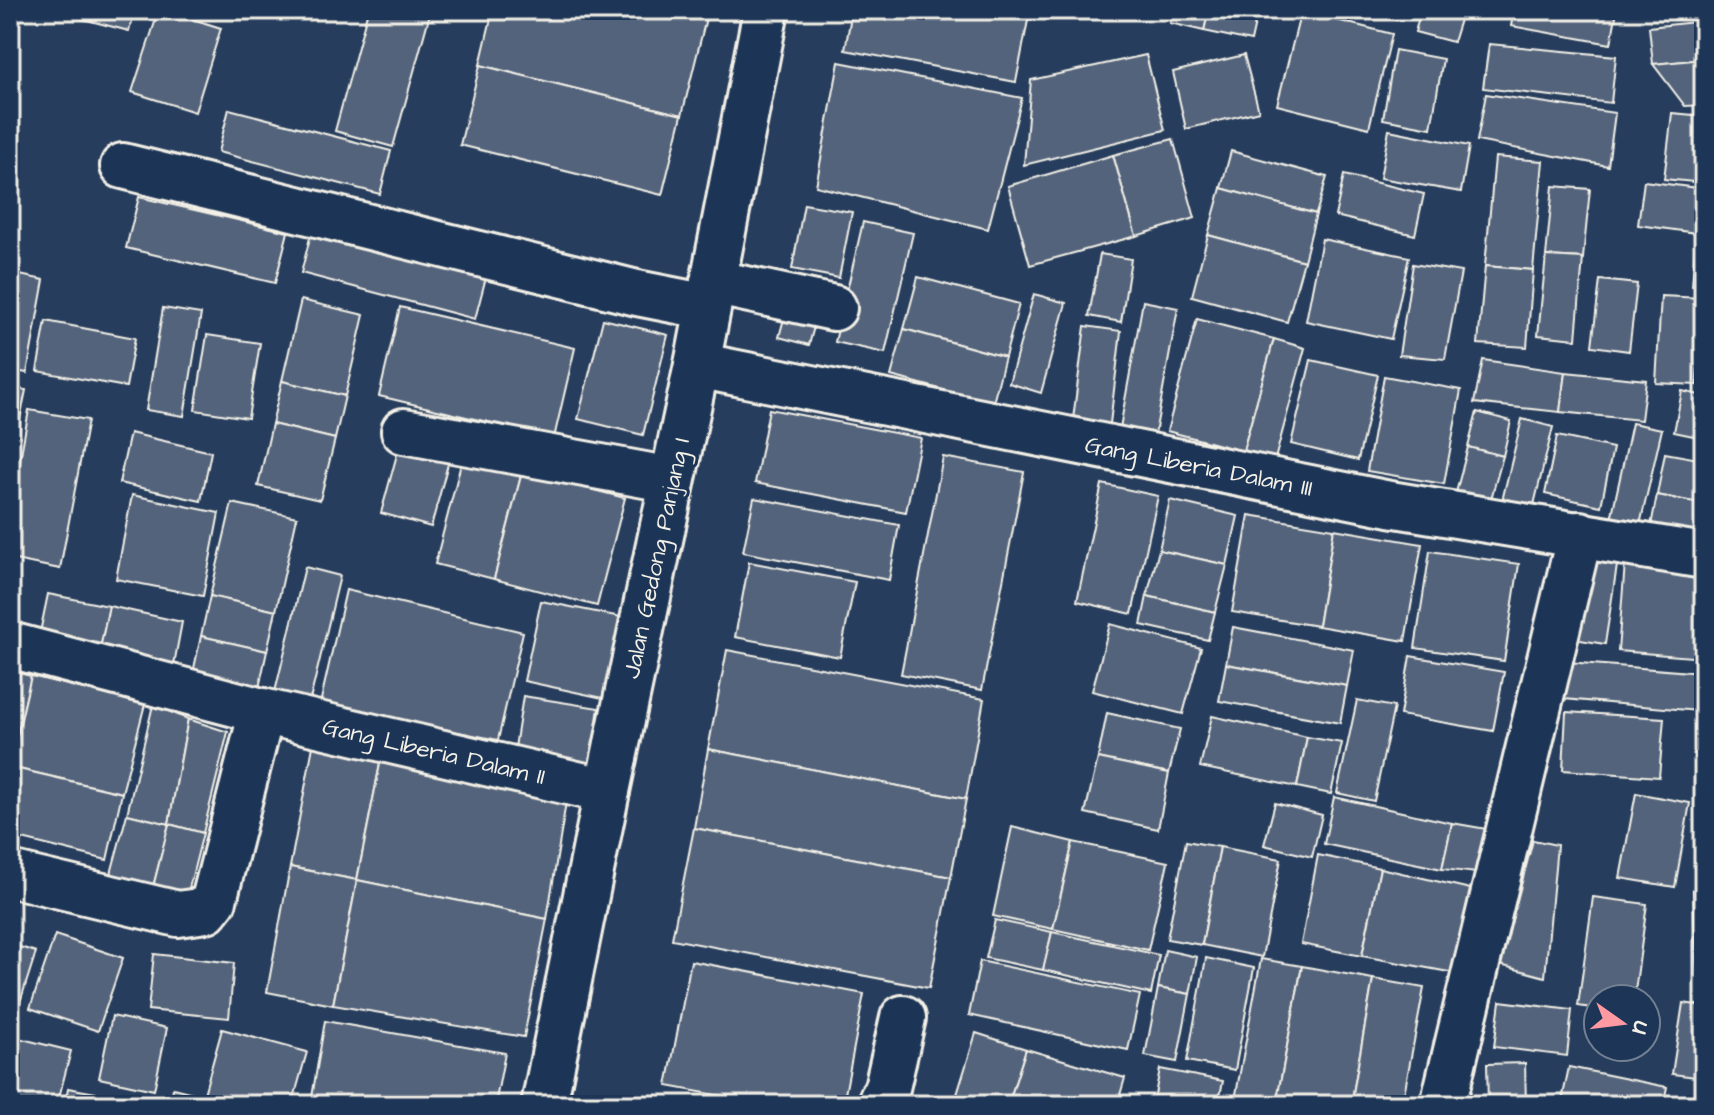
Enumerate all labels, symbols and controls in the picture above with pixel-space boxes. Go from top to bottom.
street label: Gang Liberia Dalam III [1082,428,1316,507]
street label: Jalan Gedong Panjang I [615,435,700,682]
street label: Gang Liberia Dalam II [319,710,548,795]
north arrow [1582,983,1662,1063]
text: U [1623,1018,1656,1037]

